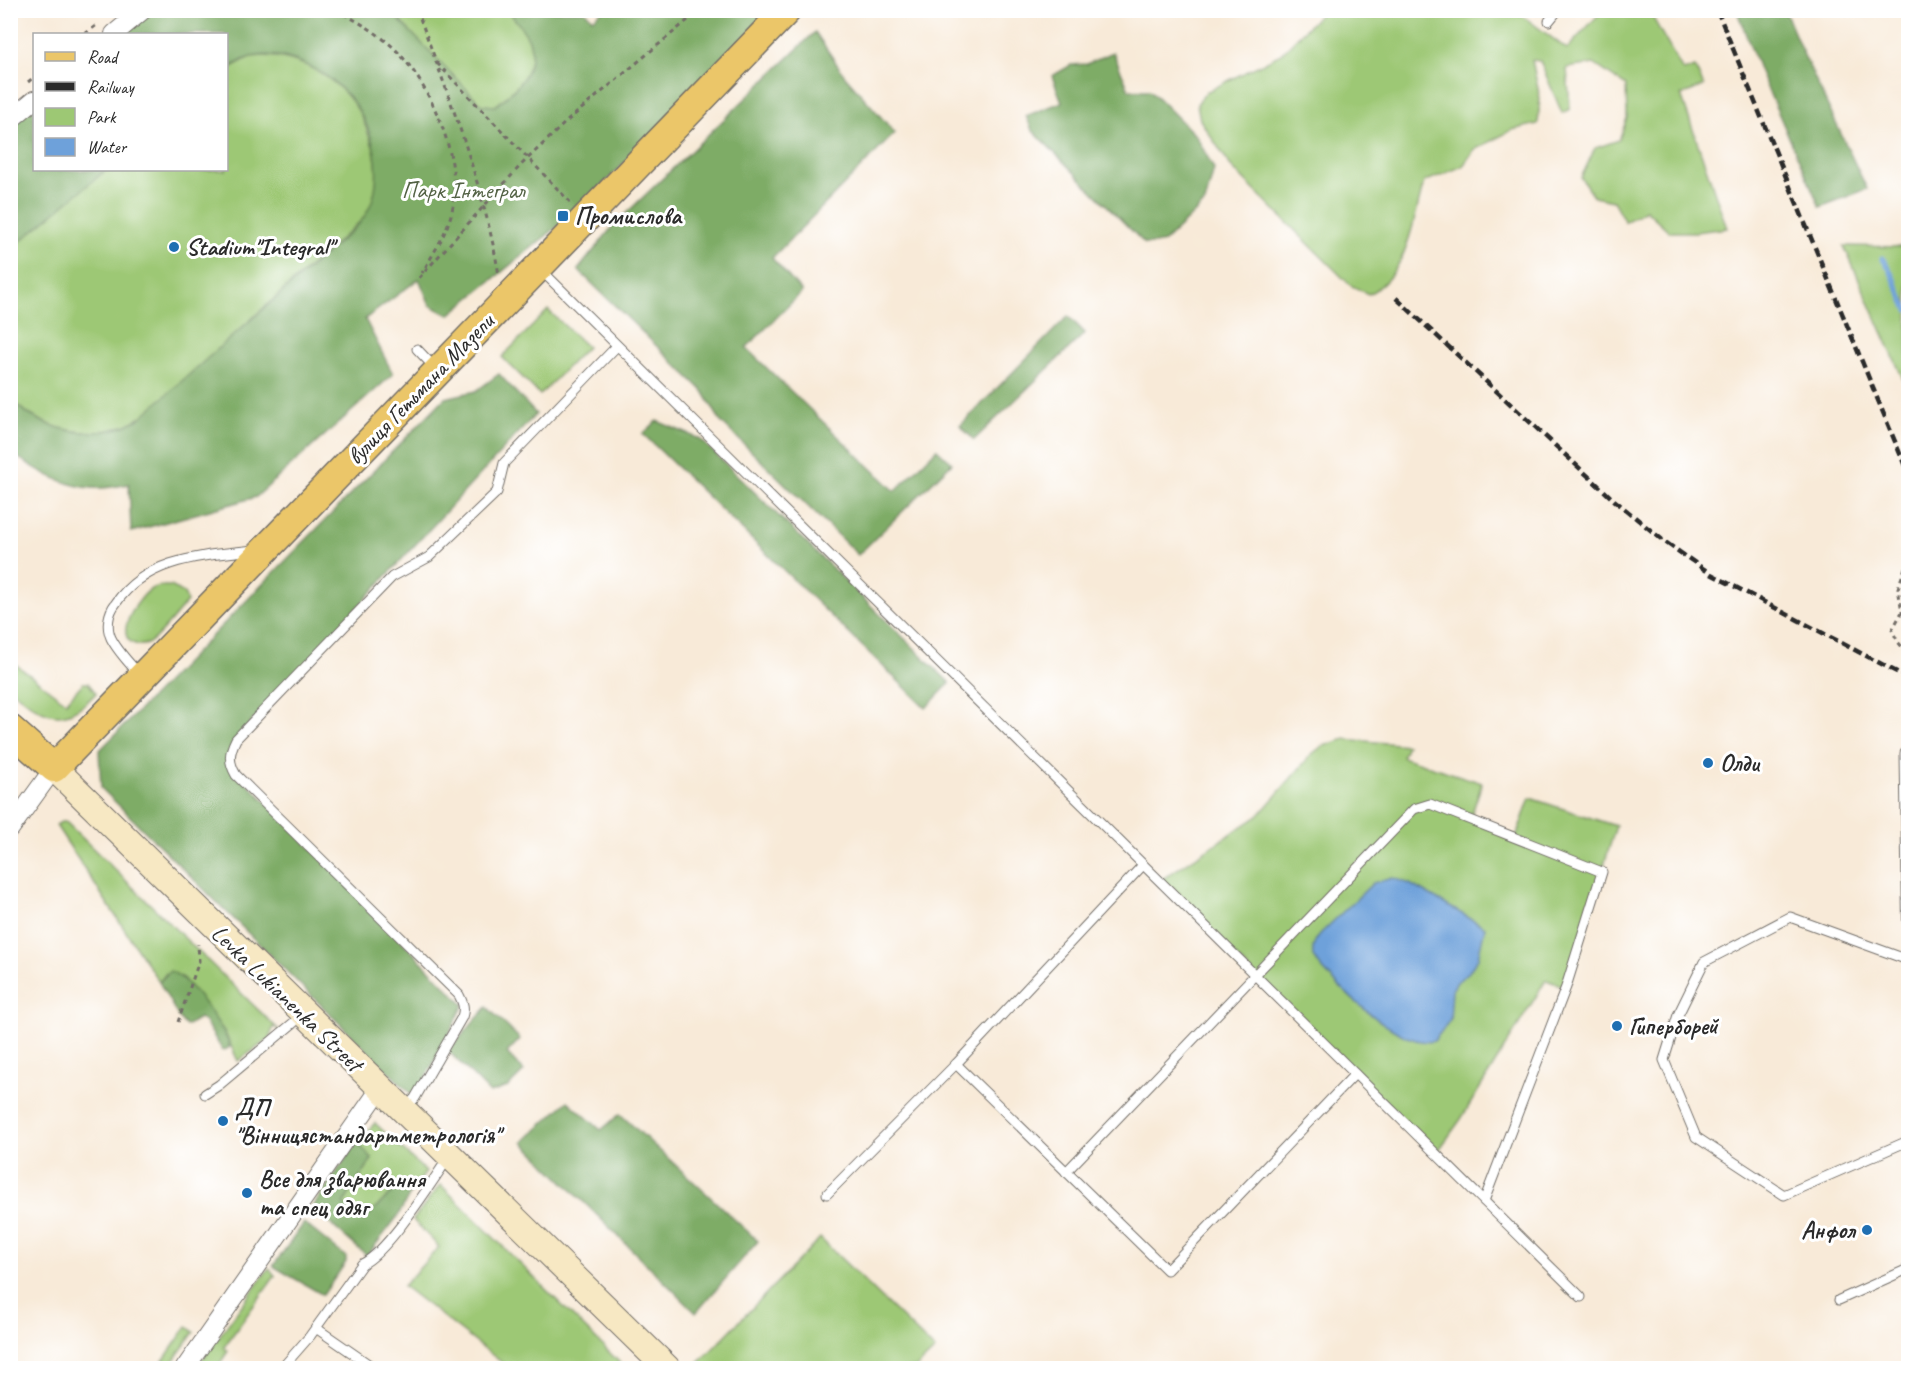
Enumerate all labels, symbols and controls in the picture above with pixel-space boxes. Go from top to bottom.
legend [33,33,228,171]
text: Road [87,46,120,68]
text: Railway [87,76,135,98]
text: Park [87,106,117,128]
text: Water [87,136,128,158]
park label: Парк Інтеграл [402,175,526,205]
place label: Промислова [575,201,683,231]
marker: Промислова [556,209,570,223]
place label: Stadium"Integral" [186,232,339,262]
marker: Stadium"Integral" [167,240,181,254]
street label: вулиця Гетьмана Мазепи [340,305,502,471]
place label: Олди [1720,748,1761,778]
marker: Олди [1701,756,1715,770]
street label: Levka Lukianenka Street [205,918,371,1080]
place label: Гиперборей [1629,1011,1719,1041]
marker: Гиперборей [1610,1019,1624,1033]
place label: ДП "Вінницястандартметрологія" [235,1092,505,1150]
marker: ДП "Вінницястандартметрологія" [216,1114,230,1128]
place label: Все для зварювання та спец одяг [259,1164,427,1222]
marker: Все для зварювання та спец одяг [240,1186,254,1200]
place label: Анфол [1801,1215,1857,1245]
marker: Анфол [1860,1223,1874,1237]

